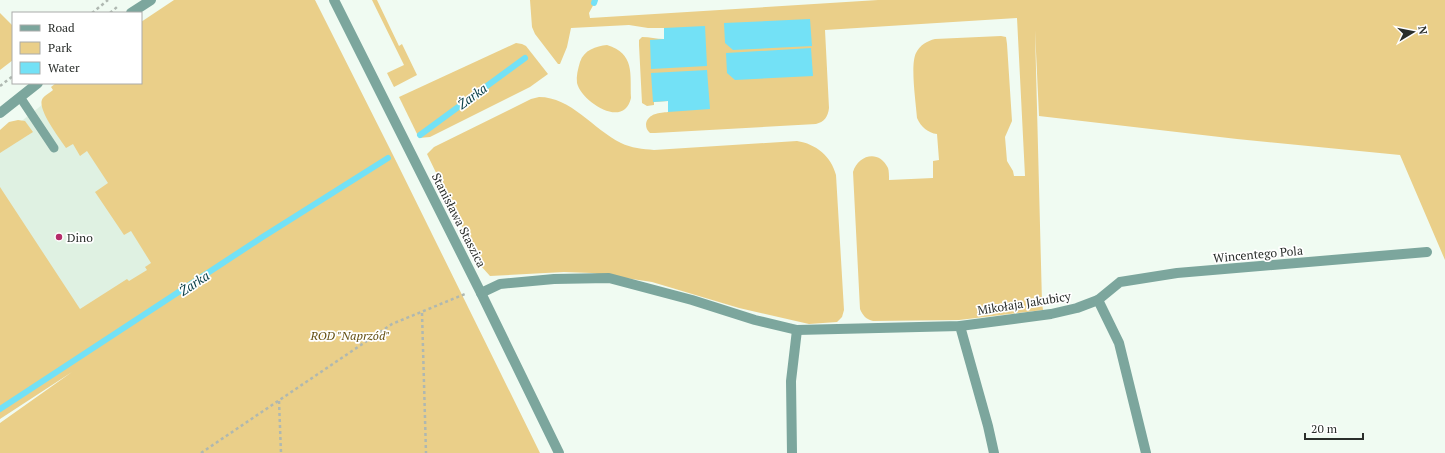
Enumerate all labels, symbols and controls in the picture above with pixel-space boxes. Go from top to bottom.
legend [12,12,142,84]
north arrow [1393,12,1433,52]
text: Road [48,20,75,35]
text: N [1415,25,1431,36]
text: Park [48,40,73,55]
text: Water [48,60,80,75]
water label: Żarka [453,79,491,113]
street label: Stanisława Staszica [429,170,489,270]
place label: Dino [67,230,93,245]
marker: Dino [54,232,64,242]
street label: Wincentego Pola [1213,243,1303,265]
water label: Żarka [175,266,213,299]
street label: Mikołaja Jakubicy [976,288,1073,318]
park label: ROD "Naprzód" [310,328,389,343]
scale bar [1305,415,1363,441]
text: 20 m [1311,421,1338,436]

